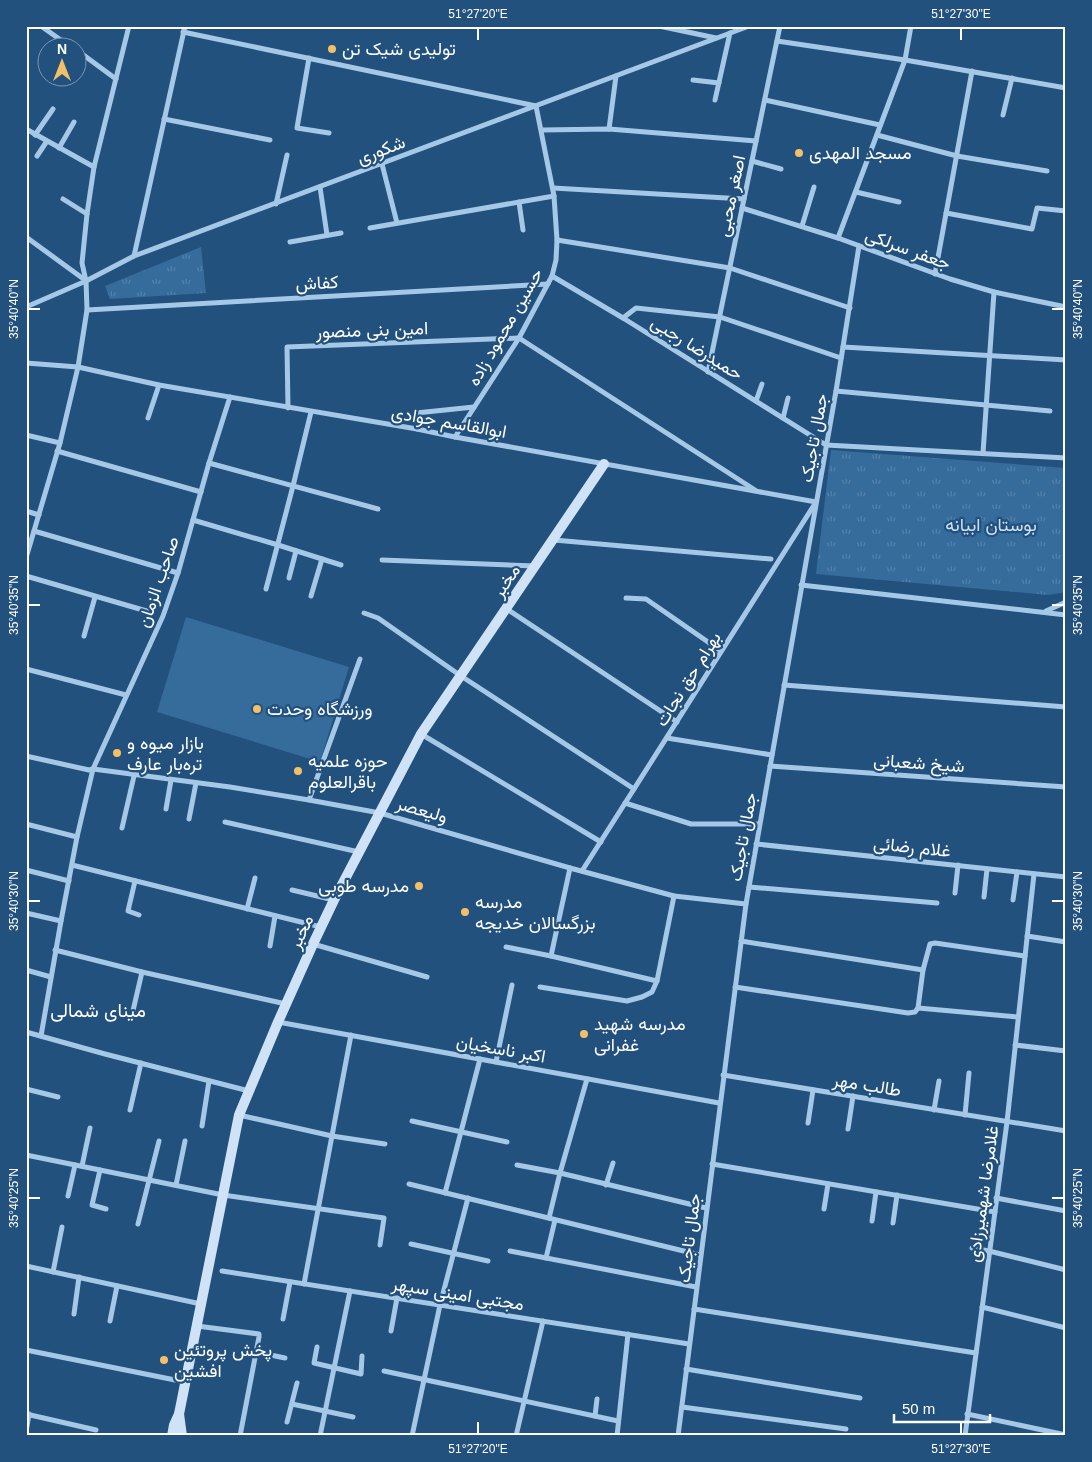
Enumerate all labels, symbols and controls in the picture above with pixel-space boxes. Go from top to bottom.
text: 51°27'20"E [448,7,508,21]
text: 51°27'30"E [931,7,991,21]
north arrow [38,38,88,88]
place label: تولیدی شیک تن [342,39,456,60]
text: N [57,41,67,57]
marker: تولیدی شیک تن [326,43,338,55]
street label: شکوری [354,132,408,169]
place label: مسجد المهدی [809,143,912,164]
marker: مسجد المهدی [793,147,805,159]
street label: اصغر محبی [713,153,750,239]
street label: جعفر سرلکی [862,224,953,275]
street label: حسین محمود زاده [463,265,548,390]
street label: کفاش [295,272,339,295]
text: 35°40'40"N [7,279,21,339]
text: 35°40'40"N [1071,279,1085,339]
street label: حمیدرضا رجبی [647,312,747,385]
street label: امین بنی منصور [315,318,428,343]
street label: جمال تاجیک [796,392,833,484]
street label: ابوالقاسم جوادی [389,402,508,444]
park label: بوستان ابیانه [945,515,1037,536]
street label: صاحب الزمان [133,534,184,630]
street label: مخبر [487,561,525,603]
text: 35°40'35"N [7,575,21,635]
text: 35°40'35"N [1071,575,1085,635]
street label: بهرام حق نجات [651,628,727,731]
place label: ورزشگاه وحدت [267,699,373,720]
marker: ورزشگاه وحدت [251,703,263,715]
place label: بازار میوه و تره‌بار عارف [127,733,204,775]
marker: بازار میوه و تره‌بار عارف [111,747,123,759]
street label: شیخ شعبانی [873,750,965,778]
place label: حوزه علمیه باقرالعلوم [308,751,388,794]
marker: حوزه علمیه باقرالعلوم [292,765,304,777]
street label: جمال تاجیک [725,791,762,883]
street label: ولیعصر [393,793,450,828]
street label: غلام رضائی [872,833,952,863]
text: 35°40'30"N [7,871,21,931]
text: 35°40'30"N [1071,871,1085,931]
place label: مدرسه طوبی [318,876,409,897]
marker: مدرسه طوبی [413,880,425,892]
place label: مدرسه بزرگسالان خدیجه [475,892,596,934]
marker: مدرسه بزرگسالان خدیجه [459,906,471,918]
street label: مخبر [284,912,318,953]
district label: مینای شمالی [50,1000,146,1022]
place label: مدرسه شهید غفرانی [594,1014,686,1056]
marker: مدرسه شهید غفرانی [578,1028,590,1040]
street label: اکبر ناسخیان [455,1031,547,1068]
street label: طالب مهر [830,1070,903,1101]
street label: غلامرضا شهمیرزادی [964,1124,1003,1264]
text: 35°40'25"N [7,1168,21,1228]
text: 35°40'25"N [1071,1168,1085,1228]
street label: جمال تاجیک [674,1192,705,1284]
street label: مجتبی امینی سپهر [389,1274,526,1316]
place label: پخش پروتئین افشین [174,1340,272,1382]
marker: پخش پروتئین افشین [158,1354,170,1366]
scale bar [894,1392,991,1424]
text: 50 m [902,1400,935,1417]
text: 51°27'20"E [448,1442,508,1456]
text: 51°27'30"E [931,1442,991,1456]

